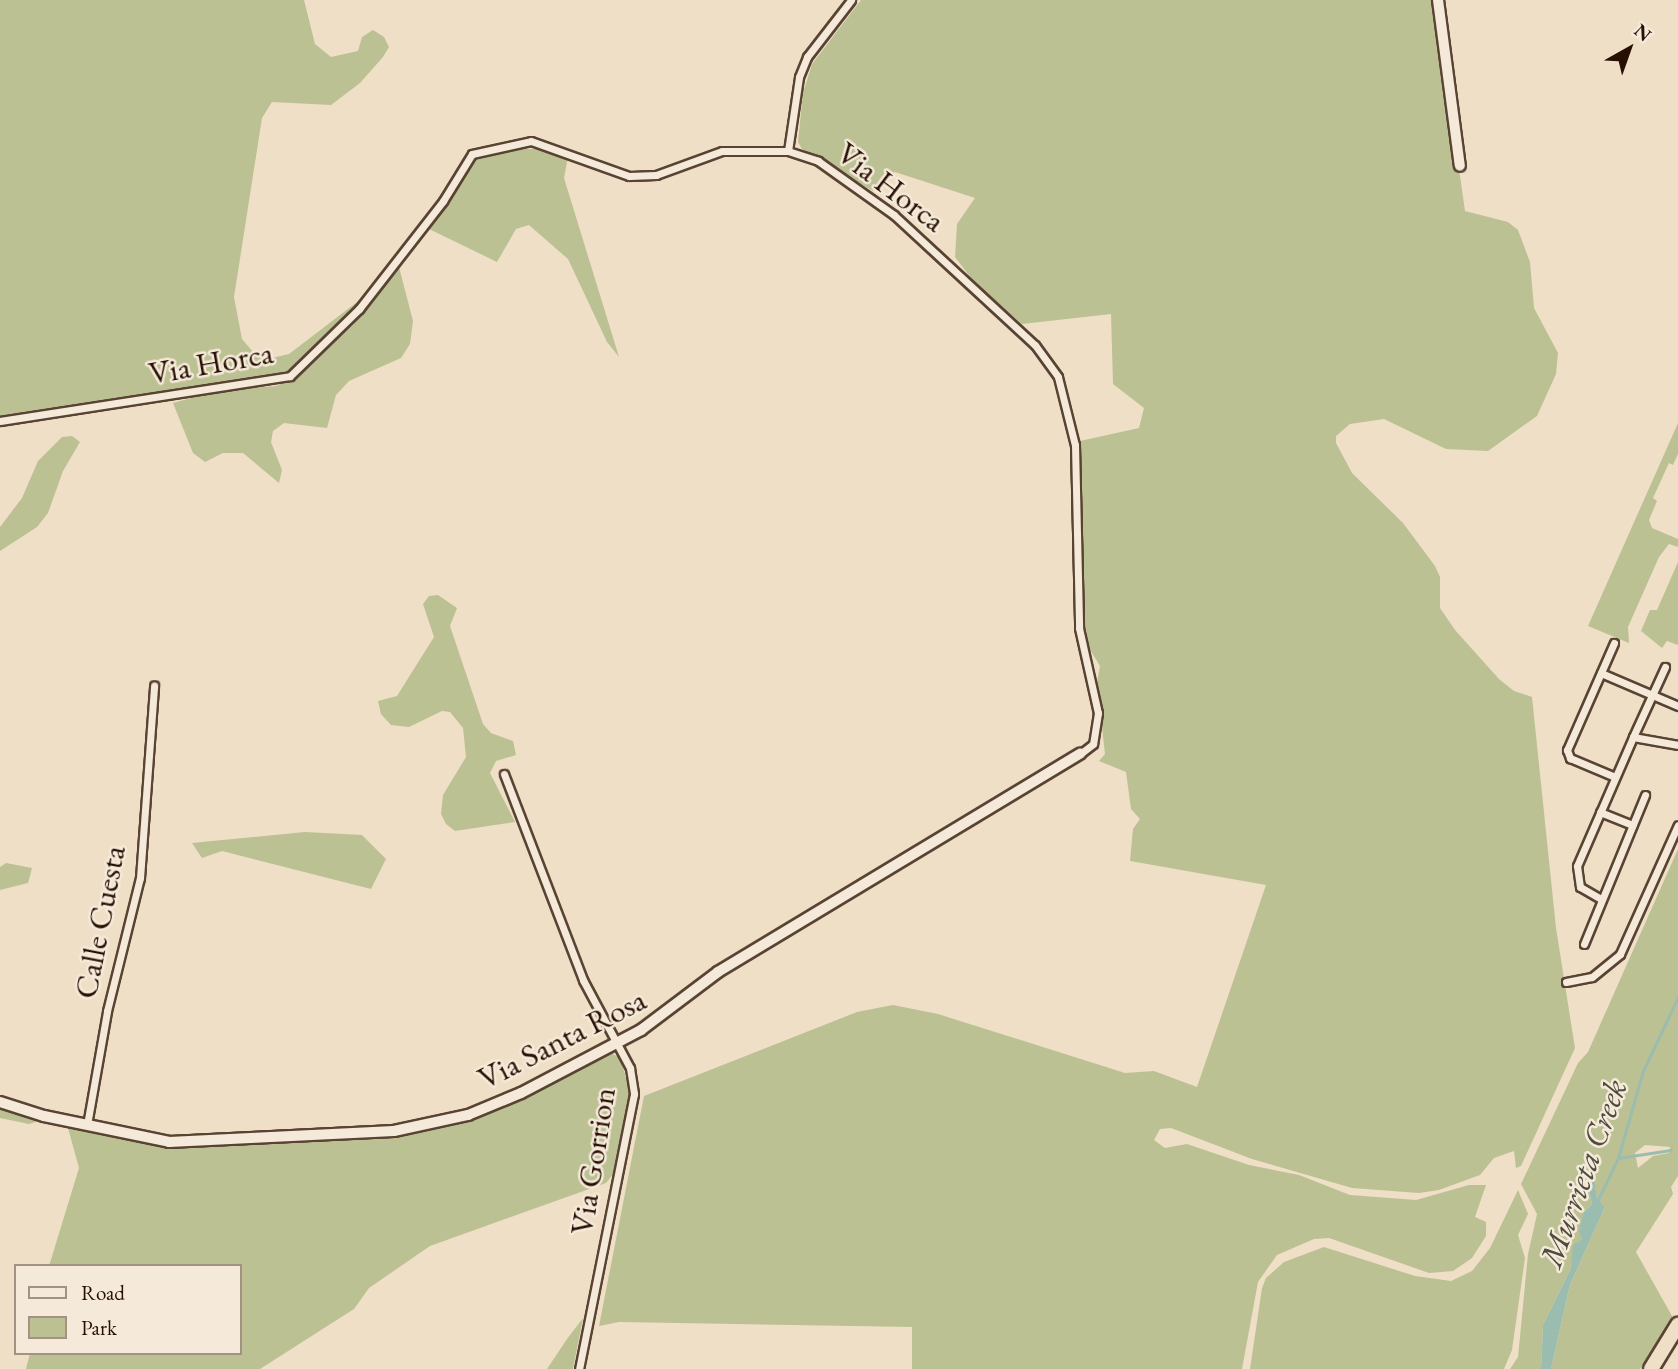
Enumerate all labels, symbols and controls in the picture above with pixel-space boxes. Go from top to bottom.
north arrow [1594,14,1664,84]
text: N [1629,18,1657,47]
street label: Via Horca [829,134,953,240]
street label: Via Horca [146,333,276,393]
street label: Calle Cuesta [66,842,134,1002]
street label: Via Santa Rosa [472,980,652,1098]
water label: Murrieta Creek [1531,1074,1635,1272]
street label: Via Gorrion [562,1084,624,1238]
legend [14,1264,242,1355]
text: Road [81,1279,125,1306]
text: Park [81,1314,117,1341]

